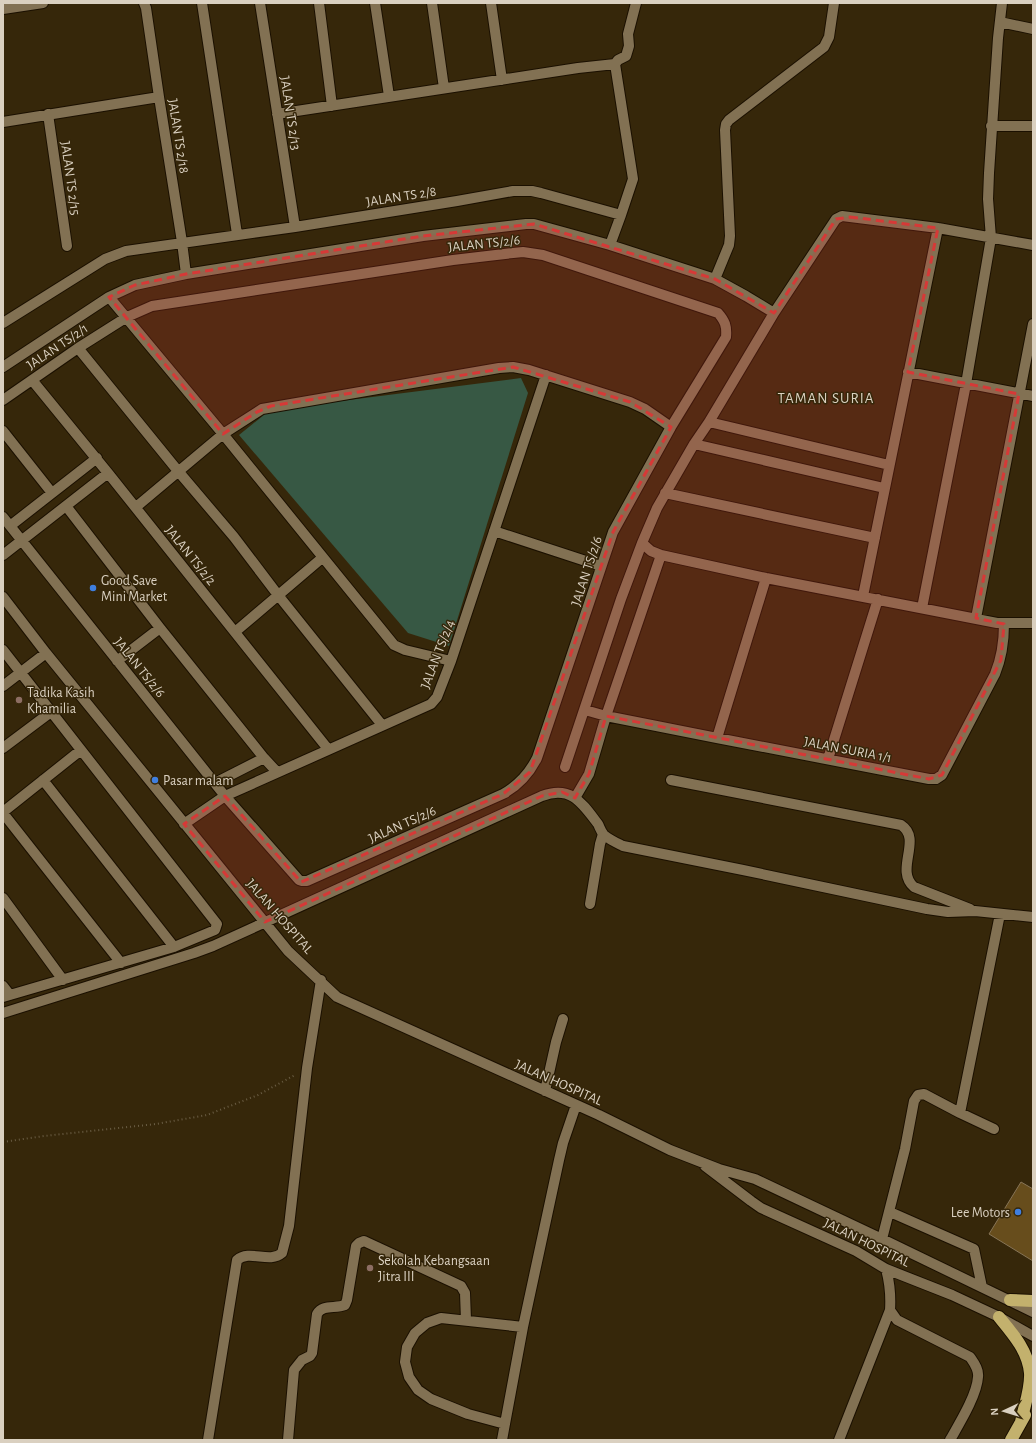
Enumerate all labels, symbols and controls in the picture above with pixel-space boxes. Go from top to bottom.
street label: JALAN TS 2/13 [277,75,303,151]
street label: JALAN TS 2/18 [165,98,191,175]
street label: JALAN TS 2/15 [58,140,82,216]
street label: JALAN TS 2/8 [365,185,437,209]
street label: JALAN TS/2/6 [447,233,521,255]
street label: JALAN TS/2/1 [24,321,91,372]
district label: TAMAN SURIA [778,391,874,406]
street label: JALAN TS/2/2 [162,523,218,588]
street label: JALAN TS/2/6 [569,535,605,608]
place label: Good Save Mini Market [101,574,168,604]
marker: Good Save Mini Market [88,583,98,593]
street label: JALAN TS/2/4 [418,618,458,691]
street label: JALAN TS/2/6 [111,635,167,700]
place label: Tadika Kasih Khamilia [27,686,95,716]
marker: Tadika Kasih Khamilia [14,695,24,705]
street label: JALAN SURIA 1/1 [803,735,893,765]
place label: Pasar malam [163,774,233,788]
marker: Pasar malam [150,775,160,785]
street label: JALAN TS/2/6 [366,804,438,846]
street label: JALAN HOSPITAL [243,877,315,957]
street label: JALAN HOSPITAL [513,1057,604,1108]
place label: Lee Motors [951,1206,1010,1220]
marker: Lee Motors [1013,1207,1023,1217]
street label: JALAN HOSPITAL [821,1216,912,1270]
place label: Sekolah Kebangsaan Jitra III [378,1254,490,1284]
marker: Sekolah Kebangsaan Jitra III [365,1263,375,1273]
north arrow [984,1391,1024,1431]
text: N [989,1407,1000,1416]

